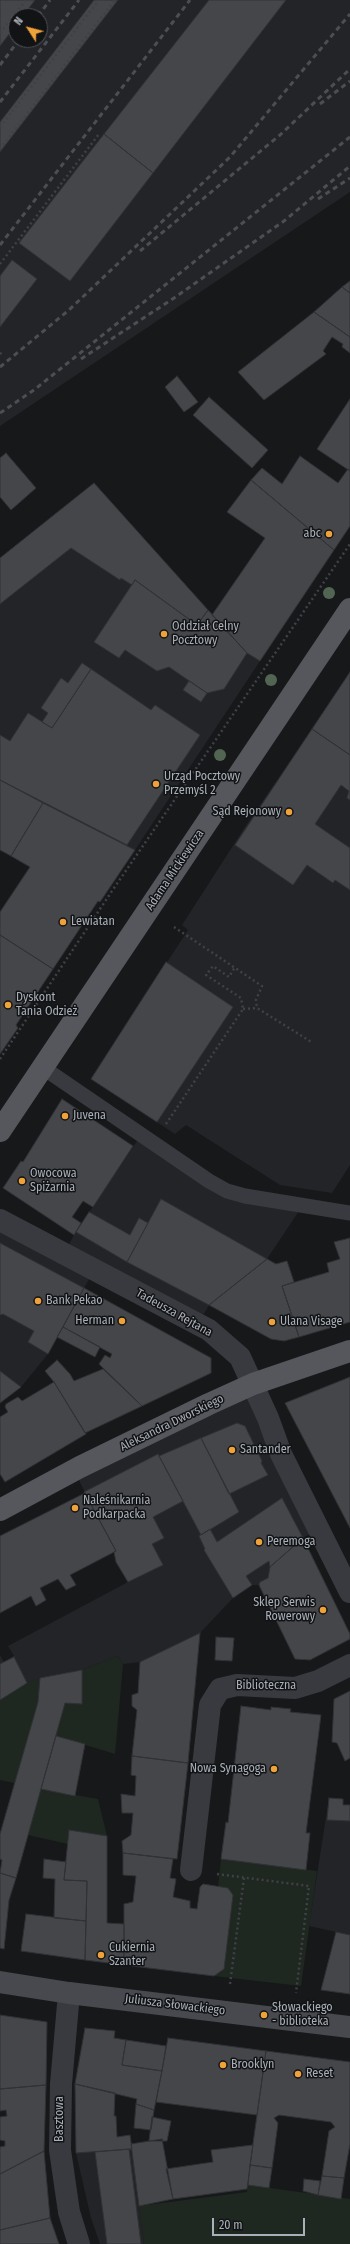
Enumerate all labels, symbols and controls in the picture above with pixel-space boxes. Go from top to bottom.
north arrow [8,8,48,48]
text: N [11,15,26,28]
place label: abc [304,527,321,541]
marker: abc [324,529,334,539]
place label: Oddział Celny Pocztowy [172,620,239,648]
marker: Oddział Celny Pocztowy [159,629,169,639]
place label: Urząd Pocztowy Przemyśl 2 [164,770,240,798]
marker: Urząd Pocztowy Przemyśl 2 [151,779,161,789]
place label: Sąd Rejonowy [212,805,281,819]
marker: Sąd Rejonowy [284,807,294,817]
street label: Adama Mickiewicza [143,827,207,913]
place label: Lewiatan [71,915,115,929]
marker: Lewiatan [58,917,68,927]
place label: Dyskont Tania Odzież [16,991,77,1019]
marker: Dyskont Tania Odzież [3,1000,13,1010]
place label: Juvena [73,1109,106,1123]
marker: Juvena [60,1111,70,1121]
place label: Owocowa Spiżarnia [30,1167,77,1195]
marker: Owocowa Spiżarnia [17,1176,27,1186]
street label: Tadeusza Rejtana [133,1286,215,1340]
place label: Bank Pekao [46,1294,103,1308]
marker: Bank Pekao [33,1296,43,1306]
place label: Herman [75,1314,114,1328]
place label: Ulana Visage [280,1315,342,1329]
marker: Herman [117,1316,127,1326]
marker: Ulana Visage [267,1317,277,1327]
street label: Aleksandra Dworskiego [118,1392,226,1454]
place label: Santander [240,1443,291,1457]
marker: Santander [227,1445,237,1455]
place label: Naleśnikarnia Podkarpacka [83,1494,150,1522]
marker: Naleśnikarnia Podkarpacka [70,1503,80,1513]
place label: Peremoga [267,1535,315,1549]
marker: Peremoga [254,1537,264,1547]
place label: Sklep Serwis Rowerowy [253,1596,315,1624]
marker: Sklep Serwis Rowerowy [318,1605,328,1615]
street label: Biblioteczna [236,1679,296,1693]
place label: Nowa Synagoga [190,1762,266,1776]
marker: Nowa Synagoga [269,1764,279,1774]
place label: Cukiernia Szanter [109,1941,155,1969]
marker: Cukiernia Szanter [96,1950,106,1960]
street label: Juliusza Słowackiego [124,1992,226,2018]
place label: Słowackiego - biblioteka [272,2001,333,2029]
marker: Słowackiego - biblioteka [259,2010,269,2020]
place label: Brooklyn [231,2058,274,2072]
marker: Brooklyn [218,2060,228,2070]
place label: Reset [306,2067,333,2081]
marker: Reset [293,2069,303,2079]
street label: Basztowa [53,2096,67,2142]
scale bar [214,2210,307,2236]
text: 20 m [219,2218,243,2232]

